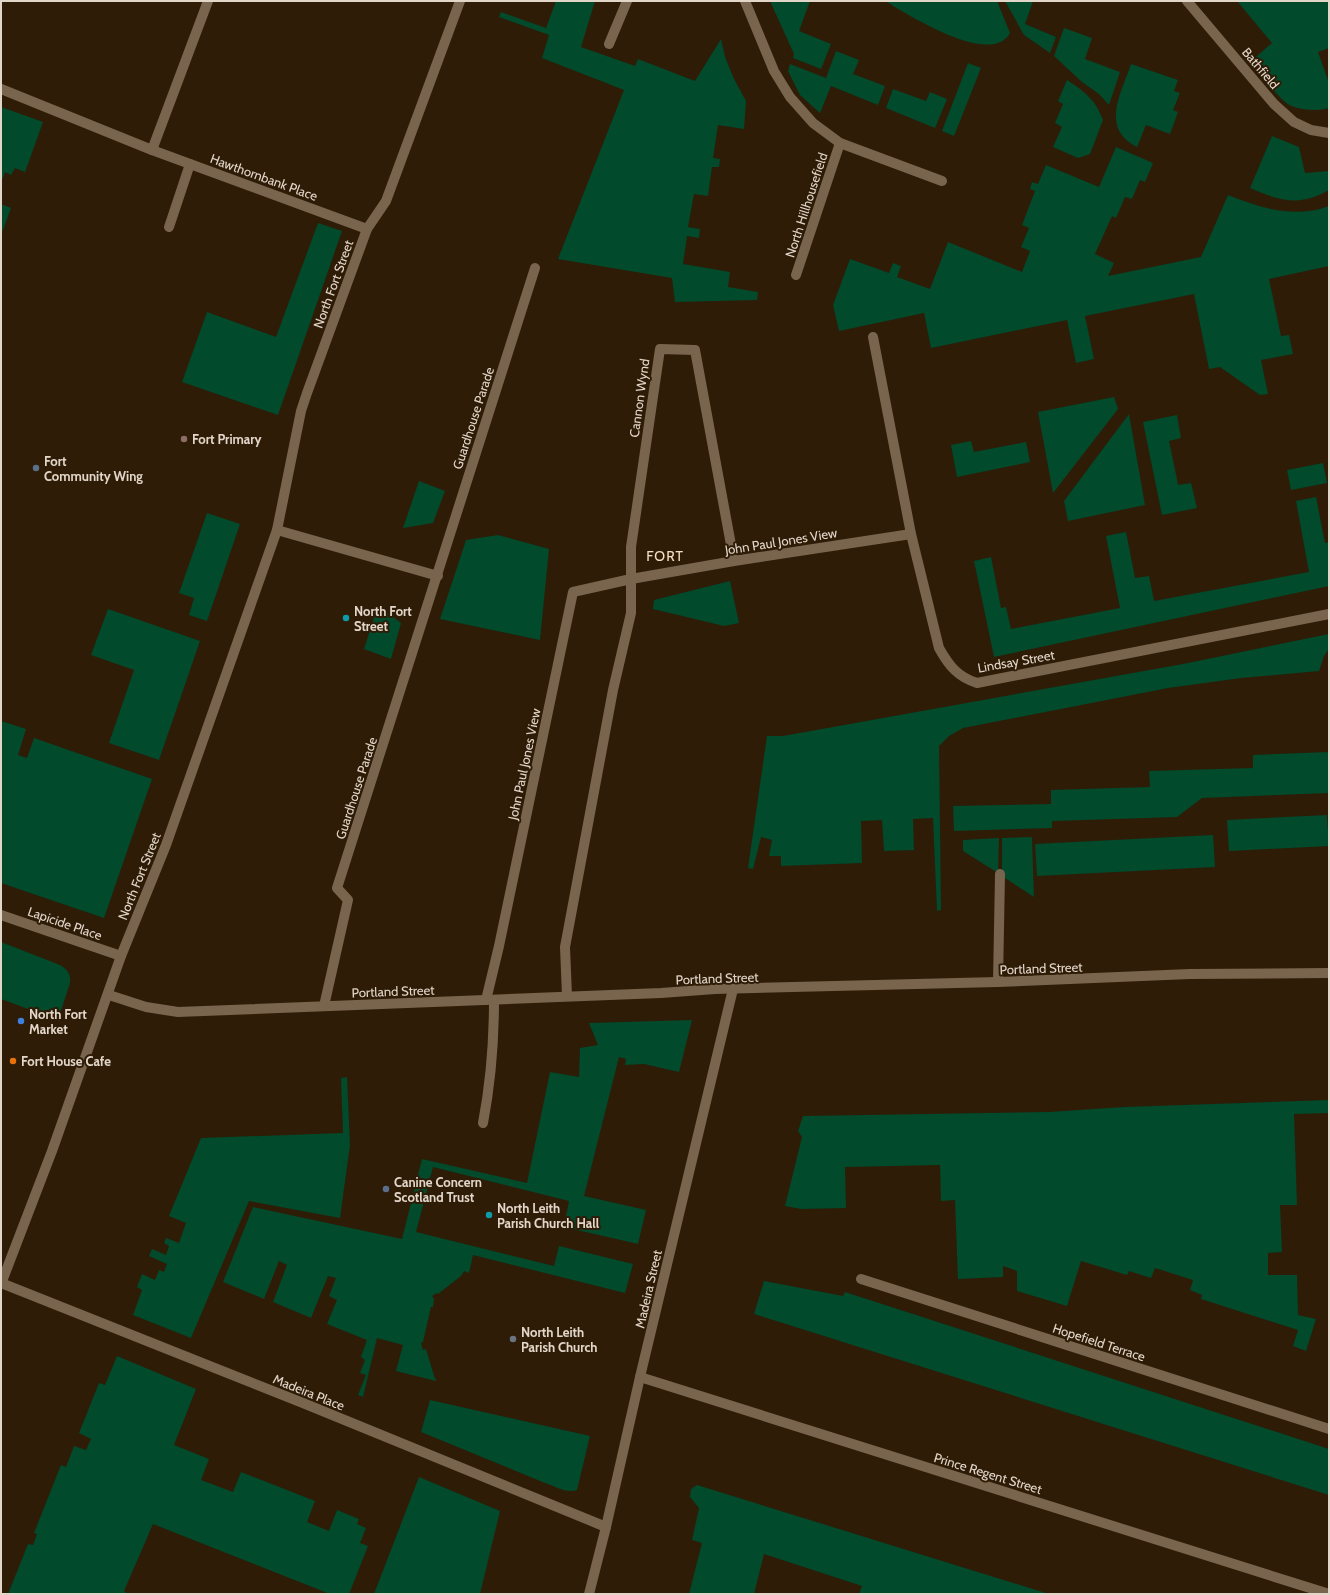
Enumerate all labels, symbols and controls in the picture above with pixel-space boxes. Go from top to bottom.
street label: Bathfield [1239,44,1283,92]
street label: Hawthornbank Place [208,150,320,204]
street label: North Hillhousefield [781,150,831,260]
street label: North Fort Street [310,237,357,330]
street label: Cannon Wynd [626,358,652,438]
street label: Guardhouse Parade [449,365,497,471]
place label: Fort Primary [192,431,262,447]
marker: Fort Primary [179,434,189,444]
place label: Fort Community Wing [44,453,143,484]
marker: Fort Community Wing [31,463,41,473]
street label: John Paul Jones View [723,524,839,558]
district label: FORT [646,547,684,565]
place label: North Fort Street [354,603,412,634]
marker: North Fort Street [341,613,351,623]
street label: Lindsay Street [976,646,1056,676]
street label: John Paul Jones View [504,706,544,822]
street label: Guardhouse Parade [332,735,380,841]
street label: North Fort Street [114,829,164,922]
street label: Lapicide Place [26,903,104,943]
street label: Portland Street [999,959,1083,977]
street label: Portland Street [675,969,759,987]
street label: Portland Street [351,982,435,1000]
place label: North Fort Market [29,1006,87,1037]
marker: North Fort Market [16,1016,26,1026]
place label: Fort House Cafe [21,1053,111,1069]
marker: Fort House Cafe [8,1056,18,1066]
place label: Canine Concern Scotland Trust [394,1174,482,1205]
marker: Canine Concern Scotland Trust [381,1184,391,1194]
place label: North Leith Parish Church Hall [497,1200,600,1231]
marker: North Leith Parish Church Hall [484,1210,494,1220]
street label: Madeira Street [631,1248,665,1330]
street label: Hopefield Terrace [1051,1320,1148,1365]
place label: North Leith Parish Church [521,1324,598,1355]
marker: North Leith Parish Church [508,1334,518,1344]
street label: Madeira Place [271,1370,347,1414]
street label: Prince Regent Street [932,1449,1045,1497]

